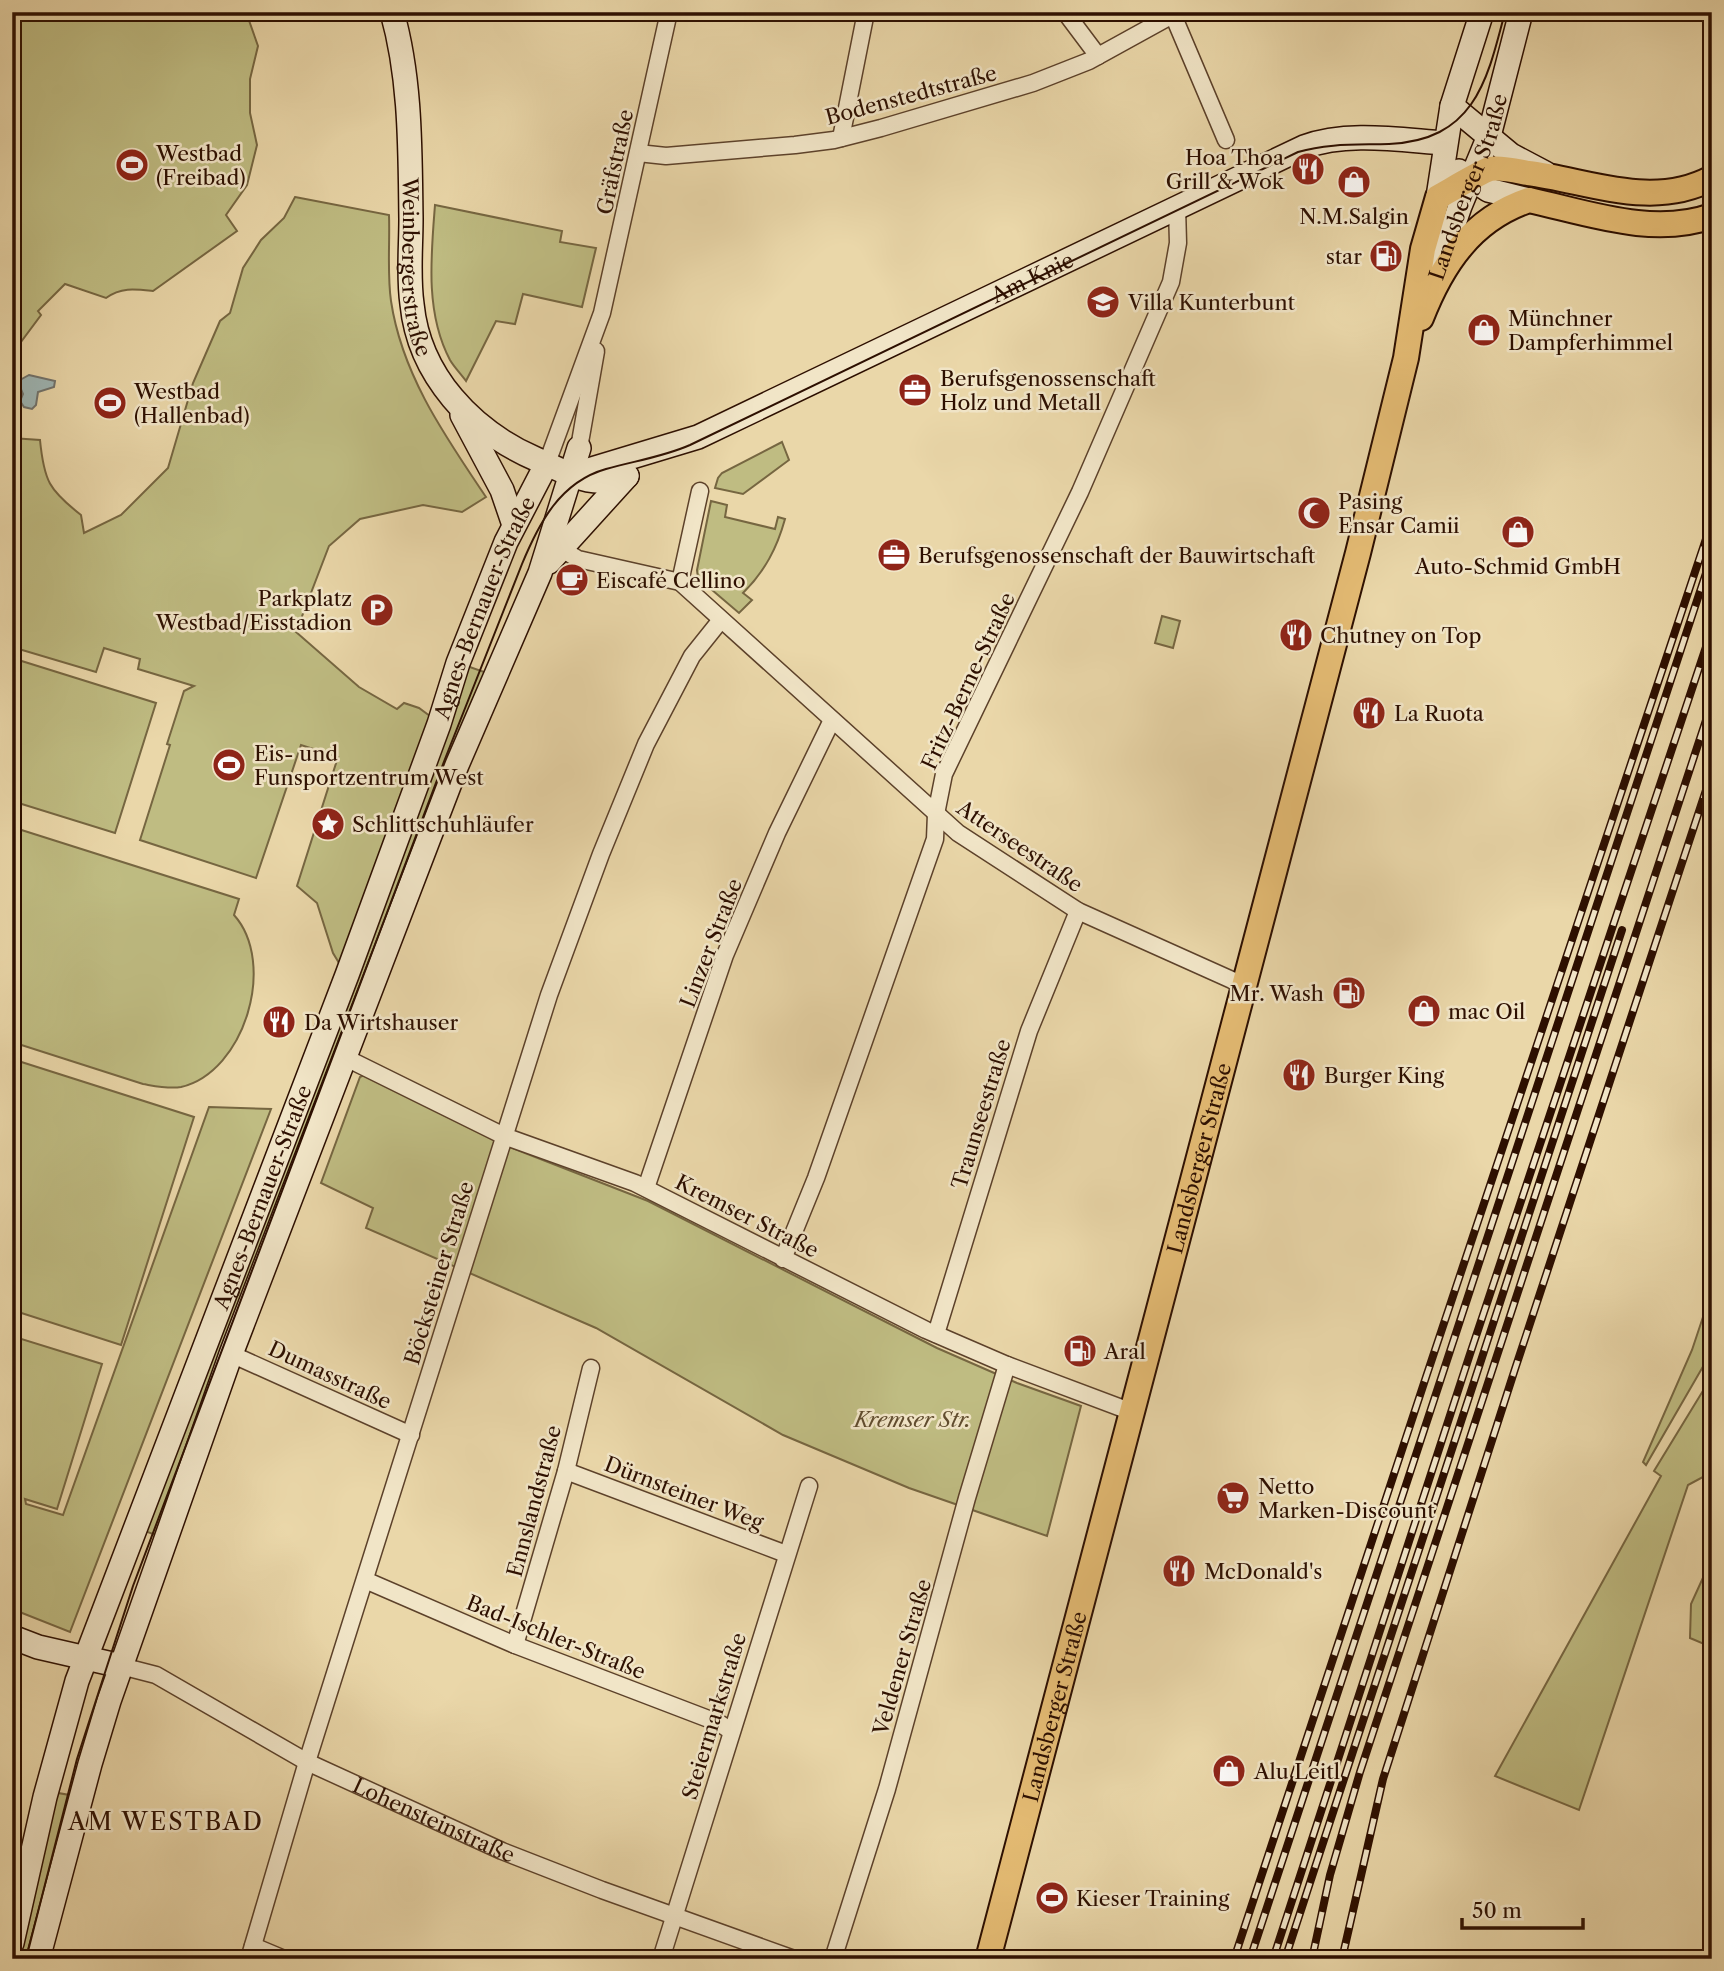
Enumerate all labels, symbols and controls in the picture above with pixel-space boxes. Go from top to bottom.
street label: Bodenstedtstraße [823,60,999,130]
street label: Landsberger Straße [1423,91,1512,283]
street label: Gräfstraße [592,107,638,217]
place label: Westbad (Freibad) [155,141,246,190]
place label: Hoa Thoa Grill & Wok [1166,145,1285,194]
sports icon: Westbad (Freibad) [113,146,151,184]
restaurant icon: Hoa Thoa Grill & Wok [1289,150,1327,188]
shop icon: N.M.Salgin [1335,163,1373,201]
street label: Weinbergerstraße [397,176,437,360]
place label: N.M.Salgin [1299,204,1409,229]
fuel station icon: star [1367,237,1405,275]
place label: star [1326,244,1362,269]
street label: Am Knie [986,247,1077,308]
school or university icon: Villa Kunterbunt [1084,283,1122,321]
place label: Villa Kunterbunt [1127,290,1296,315]
place label: Münchner Dampferhimmel [1508,306,1673,355]
shop icon: Münchner Dampferhimmel [1465,311,1503,349]
place label: Berufsgenossenschaft Holz und Metall [940,366,1156,415]
office icon: Berufsgenossenschaft Holz und Metall [896,371,934,409]
place label: Westbad (Hallenbad) [133,379,250,428]
sports icon: Westbad (Hallenbad) [91,384,129,422]
place label: Pasing Ensar Camii [1338,489,1460,538]
street label: Agnes-Bernauer-Straße [428,492,540,723]
mosque icon: Pasing Ensar Camii [1295,494,1333,532]
shop icon: Auto-Schmid GmbH [1499,513,1537,551]
office icon: Berufsgenossenschaft der Bauwirtschaft [875,536,913,574]
place label: Berufsgenossenschaft der Bauwirtschaft [918,543,1316,568]
place label: Auto-Schmid GmbH [1414,554,1621,579]
cafe icon: Eiscafé Cellino [553,561,591,599]
place label: Eiscafé Cellino [596,568,746,593]
place label: Parkplatz Westbad/Eisstadion [155,586,352,635]
street label: Fritz-Berne-Straße [916,588,1020,774]
parking icon: Parkplatz Westbad/Eisstadion [358,591,396,629]
restaurant icon: Chutney on Top [1277,616,1315,654]
place label: Chutney on Top [1320,623,1481,648]
restaurant icon: La Ruota [1350,694,1388,732]
place label: La Ruota [1394,701,1485,726]
place label: Eis- und Funsportzentrum West [254,741,484,790]
sports icon: Eis- und Funsportzentrum West [210,746,248,784]
street label: Atterseestraße [952,794,1088,897]
place icon: Schlittschuhläufer [309,805,347,843]
place label: Schlittschuhläufer [352,812,534,837]
street label: Linzer Straße [675,875,747,1011]
fuel station icon: Mr. Wash [1330,974,1368,1012]
place label: Mr. Wash [1230,981,1324,1006]
shop icon: mac Oil [1405,992,1443,1030]
place label: mac Oil [1448,999,1525,1024]
restaurant icon: Da Wirtshauser [260,1003,298,1041]
place label: Da Wirtshauser [304,1010,458,1035]
street label: Traunseestraße [946,1036,1016,1192]
restaurant icon: Burger King [1280,1056,1318,1094]
street label: Landsberger Straße [1162,1060,1236,1256]
place label: Burger King [1324,1063,1445,1088]
street label: Agnes-Bernauer-Straße [207,1081,316,1314]
street label: Kremser Straße [671,1169,823,1263]
street label: Böcksteiner Straße [399,1178,479,1368]
fuel station icon: Aral [1061,1332,1099,1370]
street label: Dumasstraße [265,1336,395,1414]
place label: Aral [1103,1339,1146,1364]
park label: Kremser Str. [852,1407,972,1432]
street label: Ennslandstraße [502,1423,566,1579]
street label: Dürnsteiner Weg [601,1451,768,1535]
place label: Netto Marken-Discount [1258,1474,1435,1523]
supermarket icon: Netto Marken-Discount [1214,1479,1252,1517]
restaurant icon: McDonald's [1160,1552,1198,1590]
place label: McDonald's [1204,1559,1322,1584]
street label: Veldener Straße [868,1576,936,1739]
street label: Bad-Ischler-Straße [463,1590,649,1684]
street label: Landsberger Straße [1017,1609,1091,1805]
street label: Steiermarkstraße [677,1630,751,1802]
shop icon: Alu Leitl [1210,1752,1248,1790]
place label: Alu Leitl [1253,1759,1340,1784]
street label: Lohensteinstraße [349,1772,518,1867]
district label: AM WESTBAD [67,1807,264,1836]
sports icon: Kieser Training [1033,1879,1071,1917]
place label: Kieser Training [1076,1886,1230,1911]
scale bar [1462,1887,1582,1931]
text: 50 m [1472,1898,1522,1923]

